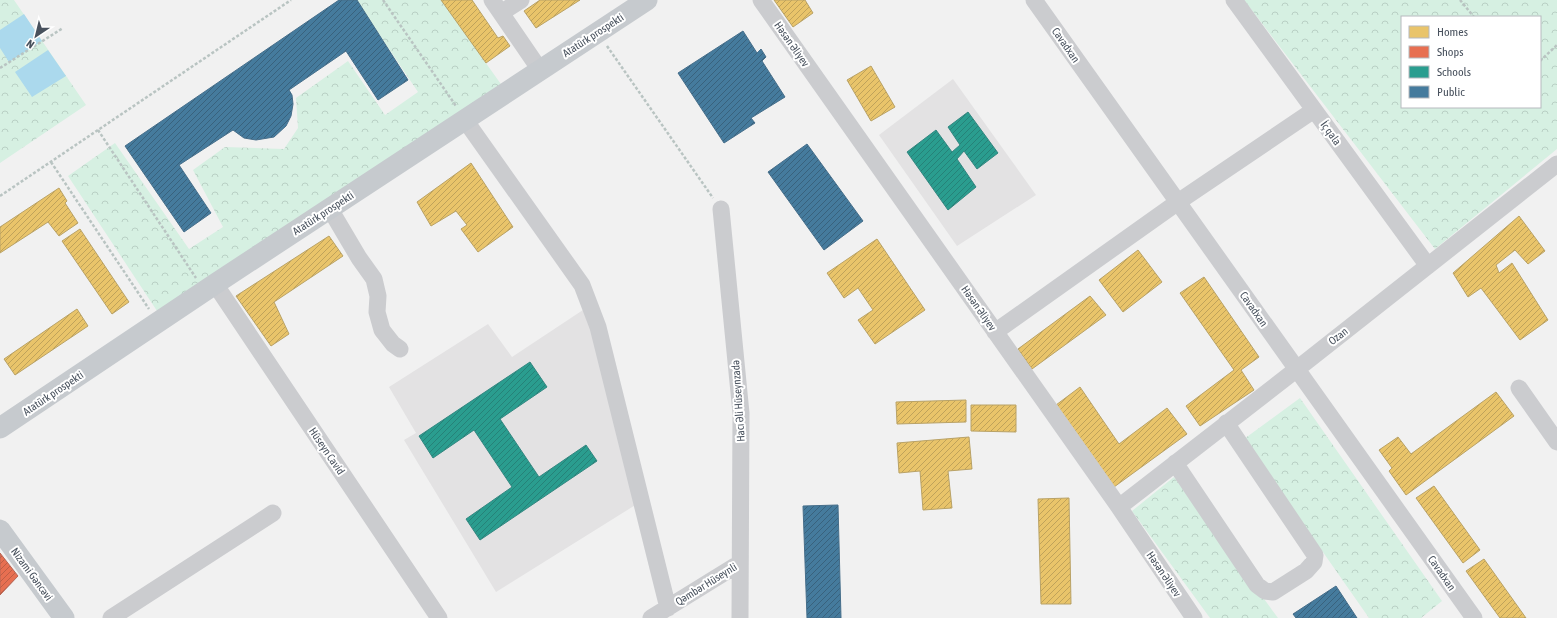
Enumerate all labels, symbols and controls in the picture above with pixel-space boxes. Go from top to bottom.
street label: Atatürk prospekti [560,11,626,59]
north arrow [16,16,56,56]
legend [1401,16,1541,108]
street label: Həsən Əliyev [772,19,812,69]
street label: Cavadxan [1050,25,1082,65]
text: Homes [1437,25,1468,39]
text: N [24,37,36,51]
text: Shops [1437,45,1463,59]
text: Schools [1437,65,1471,79]
text: Public [1437,85,1465,99]
street label: İç qala [1318,119,1344,147]
street label: Atatürk prospekti [290,189,356,237]
street label: Həsən Əliyev [959,283,999,333]
street label: Cavadxan [1238,289,1270,329]
street label: Ozan [1326,325,1350,347]
street label: Hacı Əli Hüseynzadə [729,360,747,442]
street label: Atatürk prospekti [21,368,85,418]
street label: Hüseyn Cavid [307,425,347,477]
street label: Nizami Gəncəvi [9,545,55,603]
street label: Həsən Əliyev [1144,549,1184,599]
street label: Cavadxan [1426,553,1458,593]
street label: Qəmbər Hüseynli [673,560,739,608]

